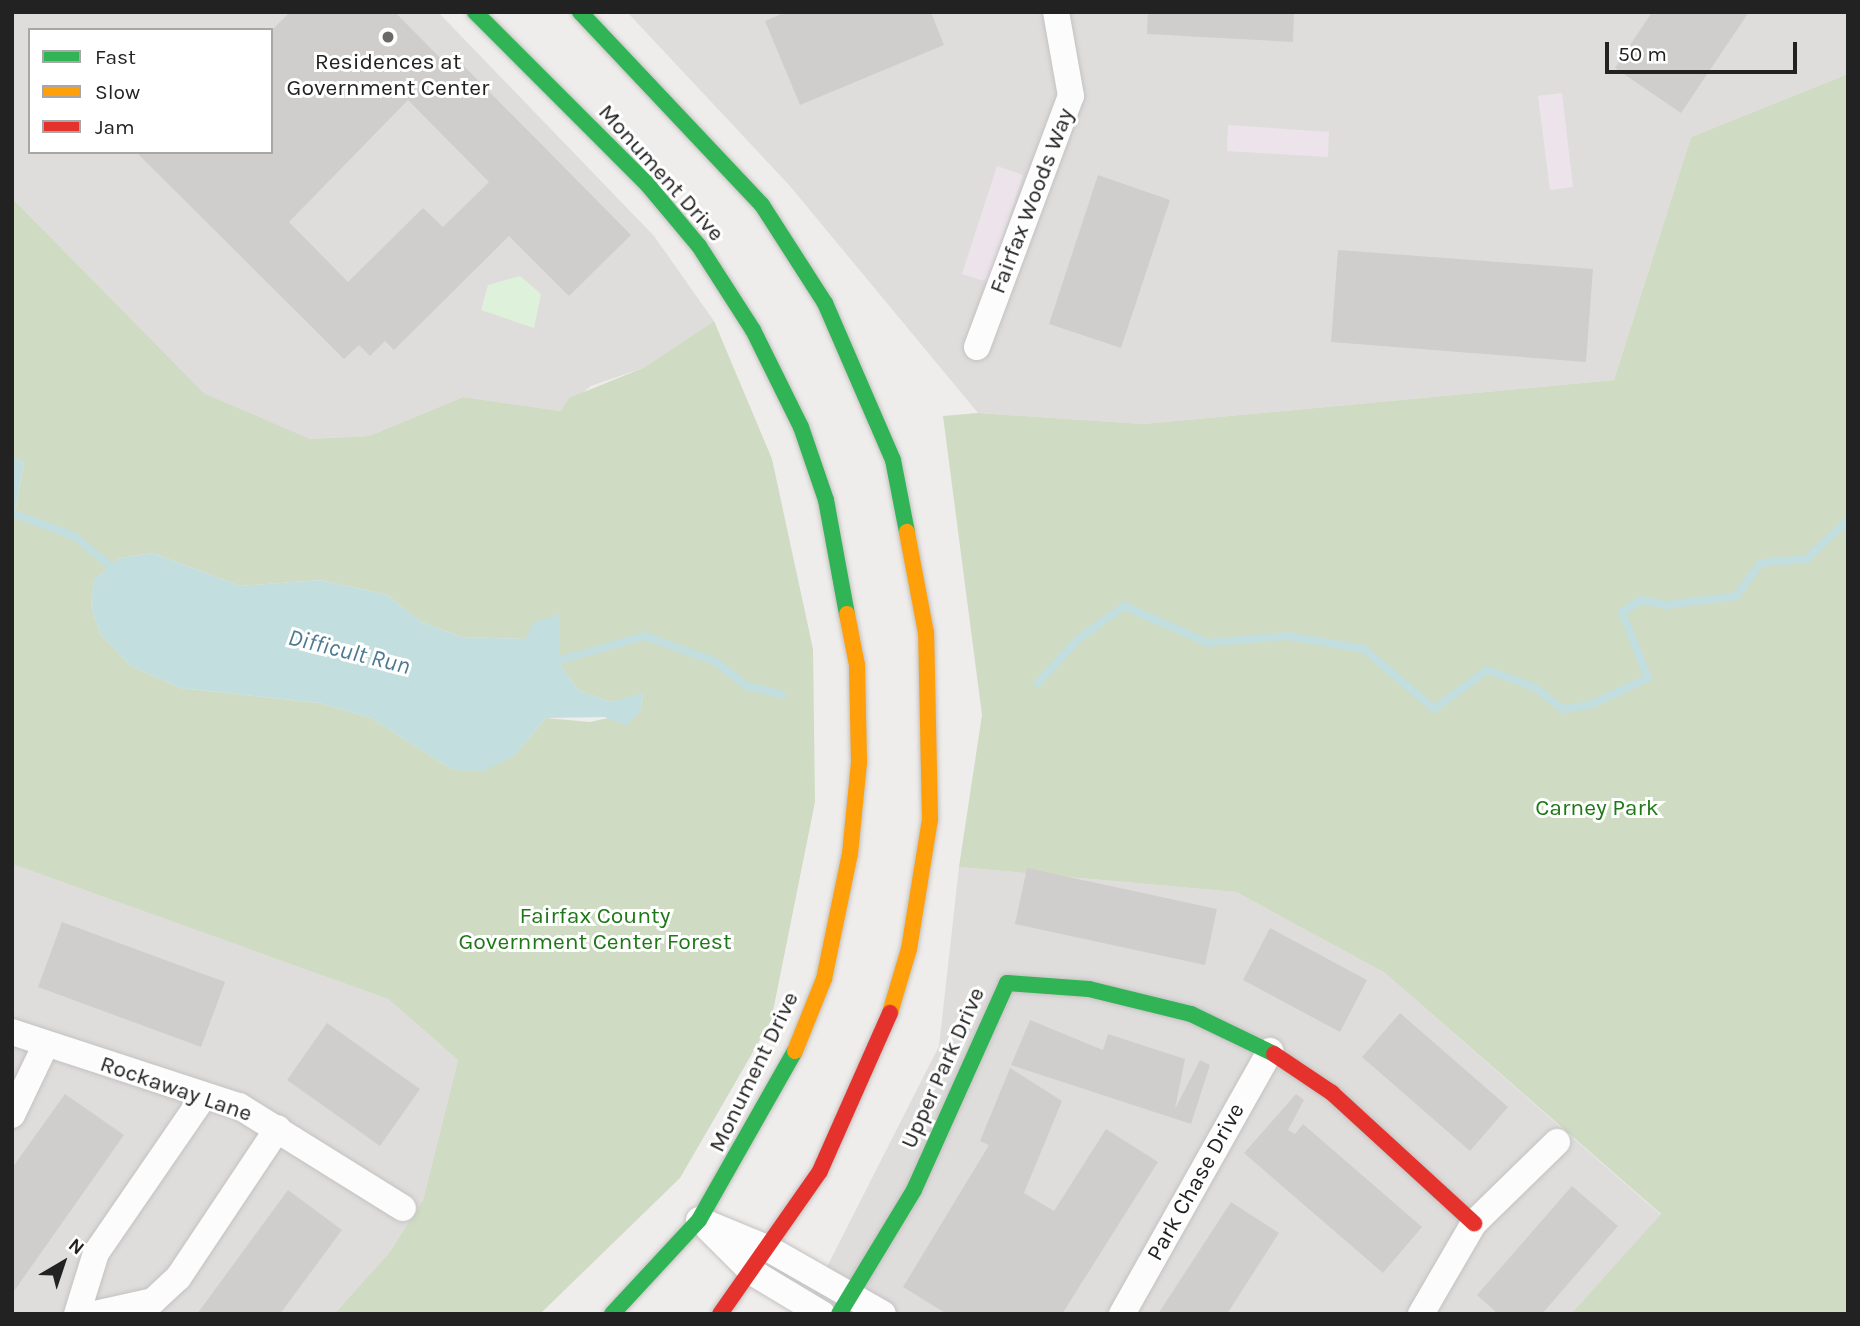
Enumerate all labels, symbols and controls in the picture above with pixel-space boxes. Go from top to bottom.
legend [28,28,273,154]
scale bar [1608,28,1800,72]
marker: Residences at Government Center [380,29,396,45]
text: 50 m [1618,42,1667,66]
text: Fast [95,45,136,69]
place label: Residences at Government Center [287,48,489,102]
text: Slow [95,80,140,104]
street label: Monument Drive [592,99,730,247]
street label: Fairfax Woods Way [984,104,1080,298]
text: Jam [95,115,135,139]
water label: Difficult Run [285,623,413,681]
park label: Carney Park [1535,794,1659,822]
park label: Fairfax County Government Center Forest [458,902,732,956]
street label: Upper Park Drive [895,983,991,1153]
street label: Monument Drive [703,987,805,1157]
street label: Rockaway Lane [96,1050,256,1128]
street label: Park Chase Drive [1141,1098,1251,1266]
north arrow [28,1228,98,1298]
text: N [64,1234,88,1260]

